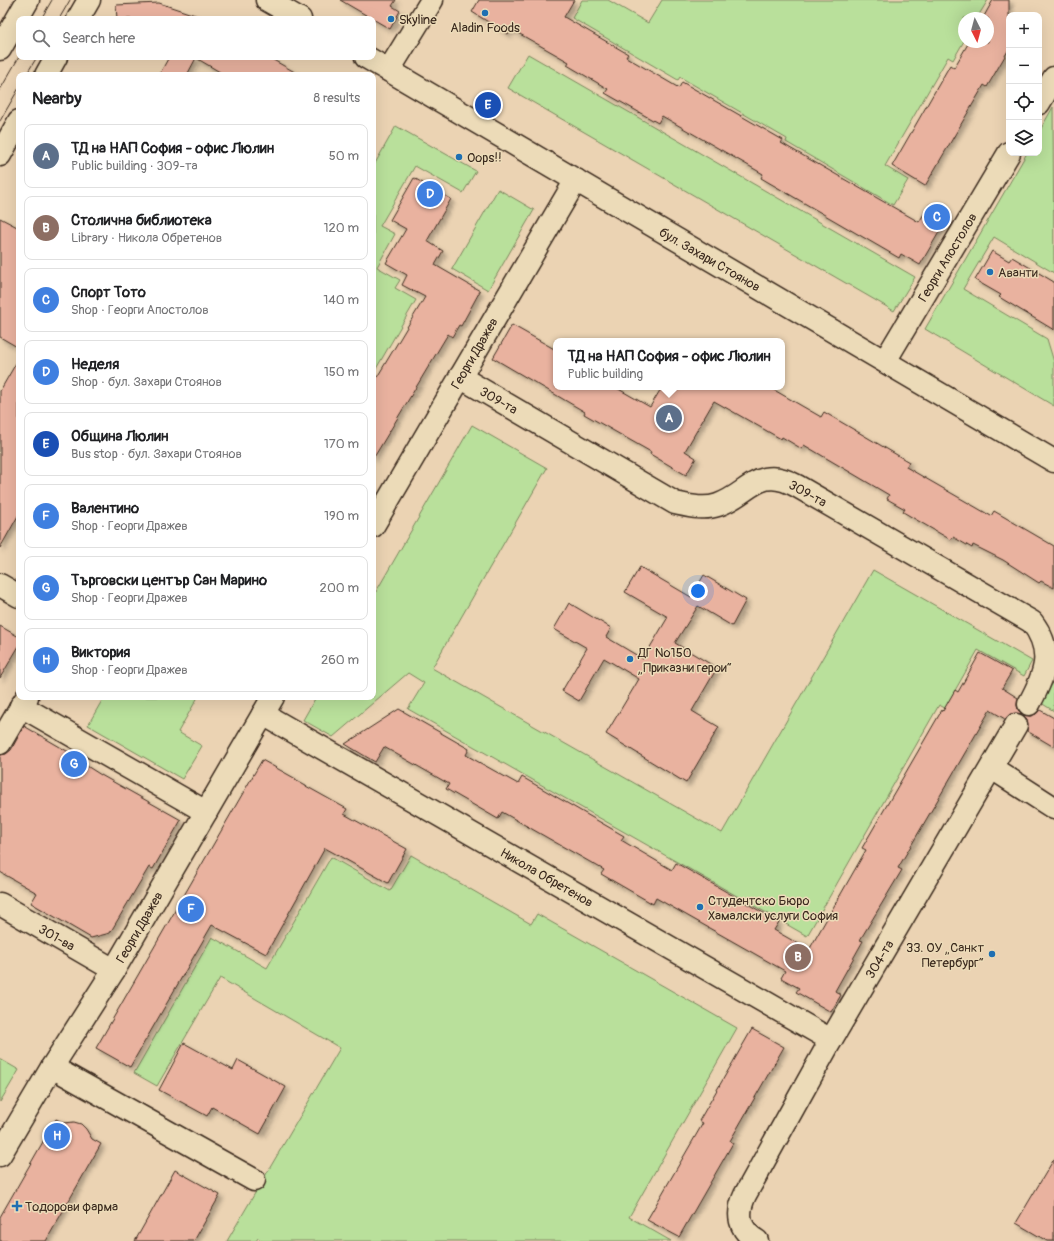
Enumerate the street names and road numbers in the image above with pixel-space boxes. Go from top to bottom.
street label: Георги Апостолов [915,210,981,305]
street label: бул. Захари Стоянов [656,224,763,295]
street label: Георги Дражев [448,315,502,392]
street label: 309-та [477,384,520,418]
street label: 309-та [786,477,829,511]
street label: Никола Обретенов [497,845,596,911]
street label: Георги Дражев [113,889,167,966]
street label: 301-ва [36,921,77,955]
street label: 304-та [862,937,897,982]

